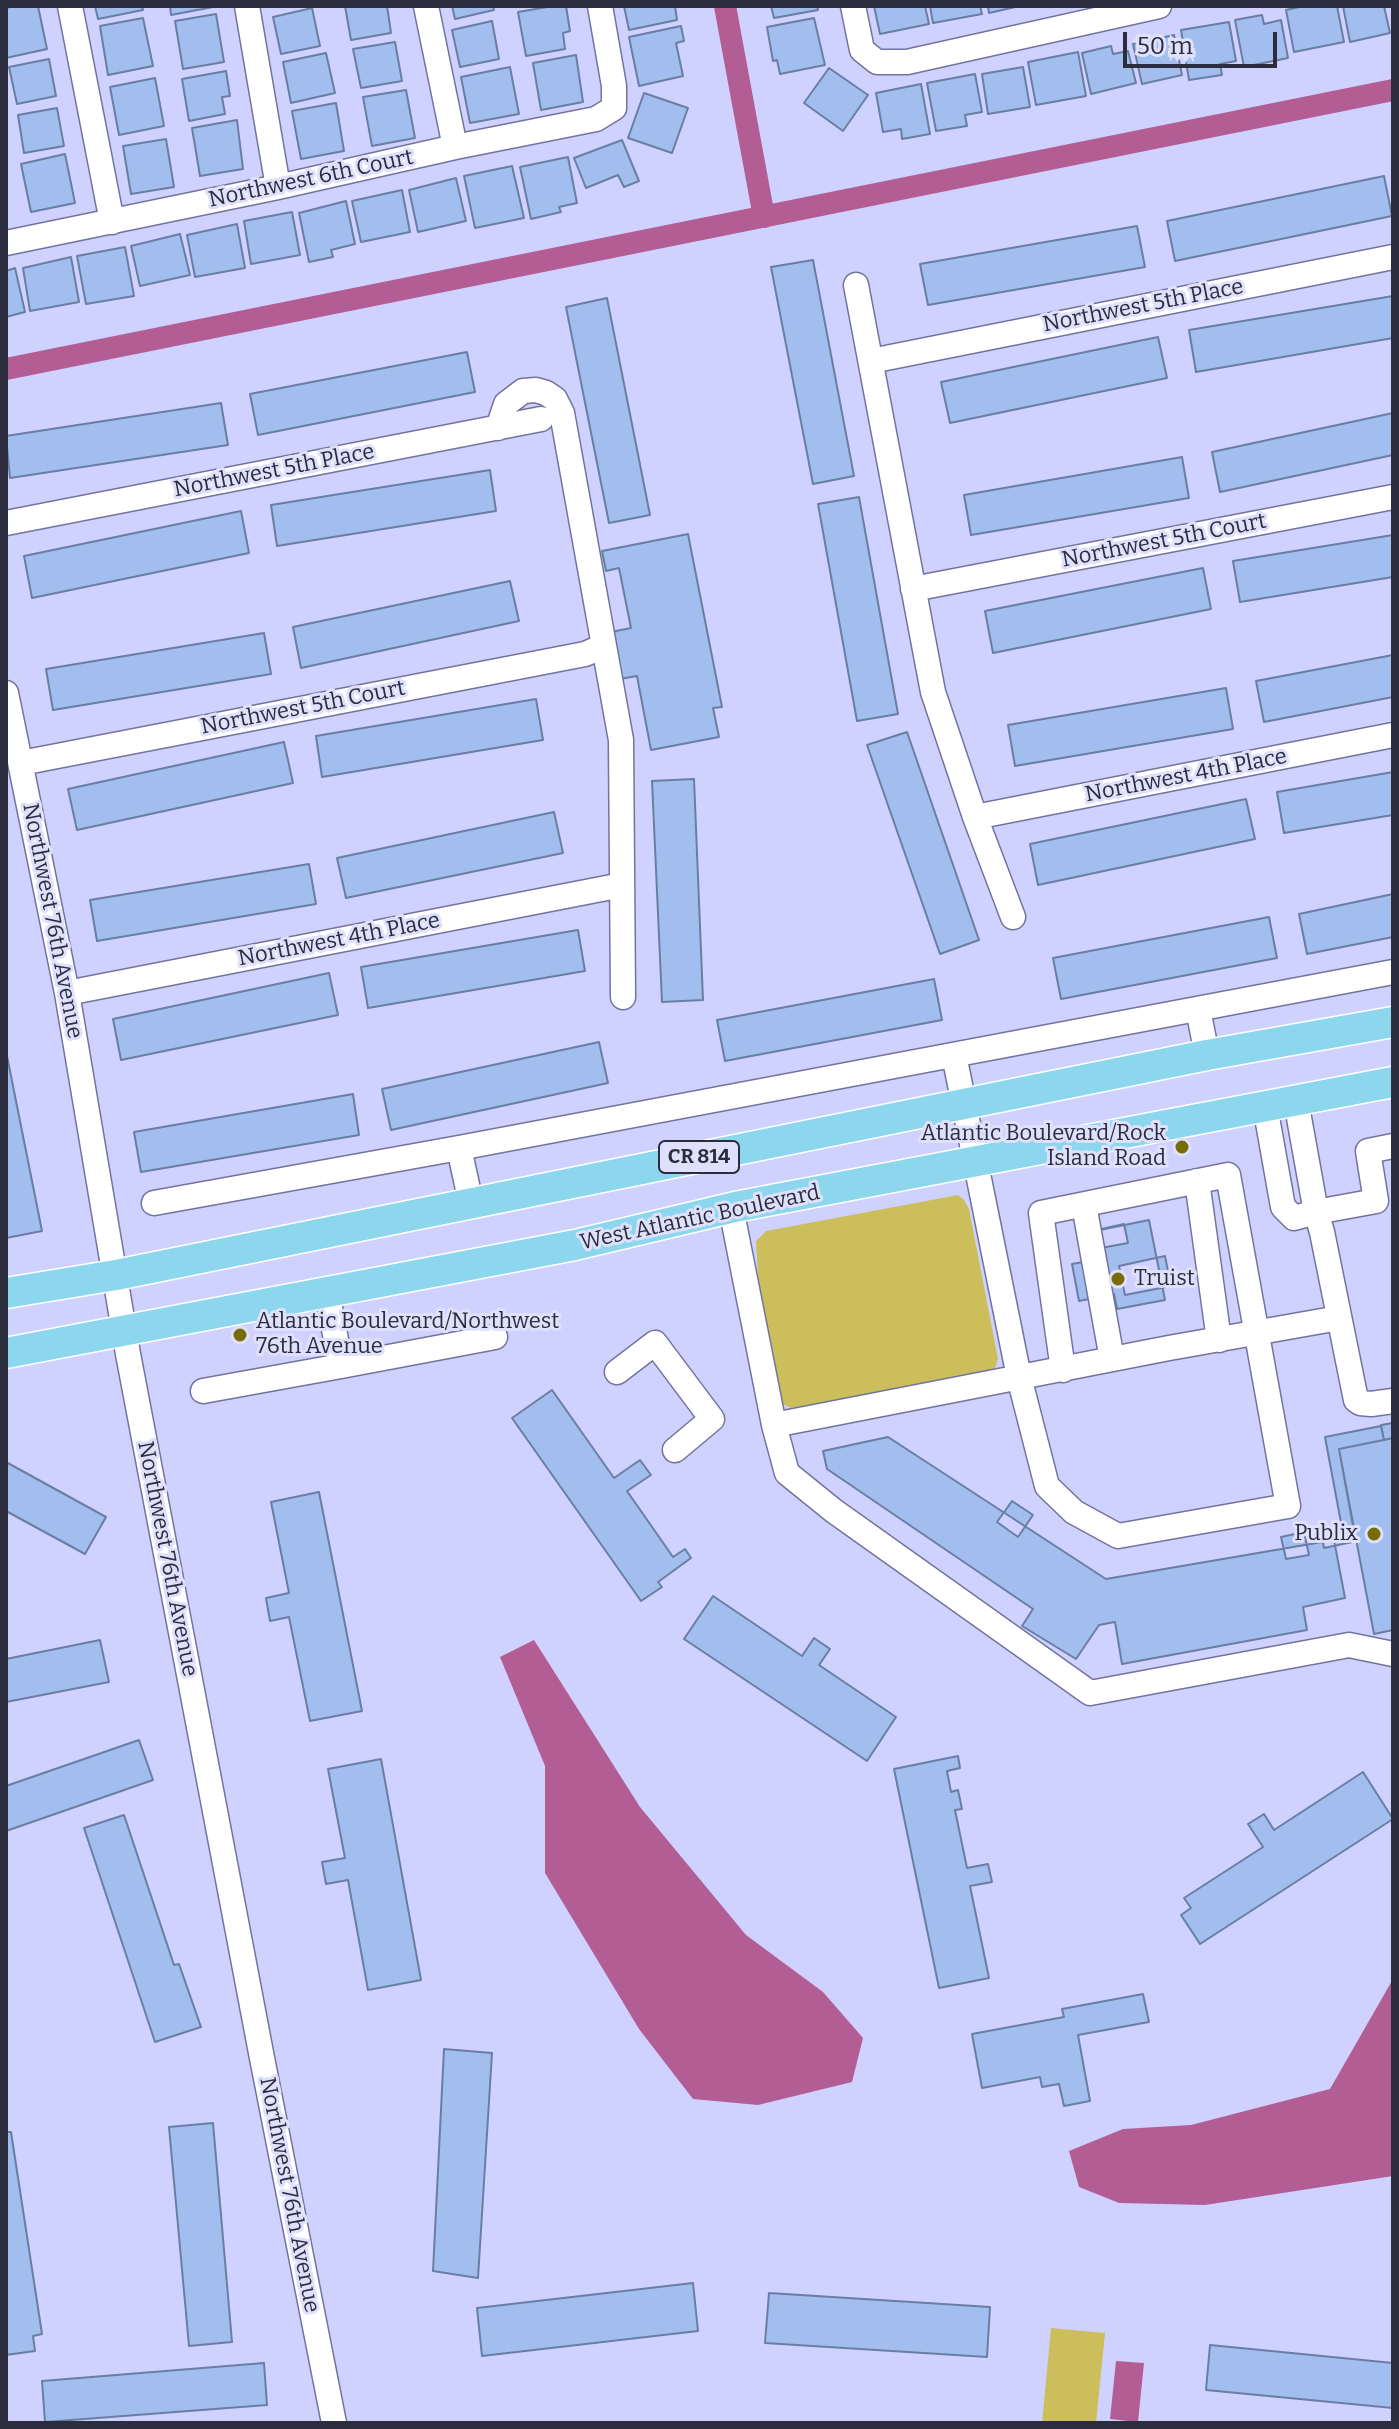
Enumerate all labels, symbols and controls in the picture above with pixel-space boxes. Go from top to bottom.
scale bar [1127,16,1281,66]
text: 50 m [1137,32,1193,60]
street label: Northwest 6th Court [206,144,416,214]
street label: Northwest 5th Place [1040,274,1246,338]
street label: Northwest 5th Place [171,439,377,503]
street label: Northwest 5th Court [1060,508,1268,574]
street label: Northwest 5th Court [199,675,407,741]
street label: Northwest 4th Place [1083,743,1289,809]
street label: Northwest 76th Avenue [16,801,88,1041]
street label: Northwest 4th Place [236,907,442,973]
place label: Atlantic Boulevard/Rock Island Road [921,1121,1166,1172]
marker: Atlantic Boulevard/Rock Island Road [1173,1138,1191,1156]
road number: CR 814 [659,1141,739,1173]
street label: West Atlantic Boulevard [578,1180,822,1256]
place label: Truist [1134,1266,1195,1292]
marker: Truist [1109,1270,1127,1288]
place label: Atlantic Boulevard/Northwest 76th Avenue [256,1309,559,1360]
marker: Atlantic Boulevard/Northwest 76th Avenue [231,1326,249,1344]
street label: Northwest 76th Avenue [131,1439,203,1679]
place label: Publix [1294,1521,1358,1547]
marker: Publix [1365,1525,1383,1543]
street label: Northwest 76th Avenue [253,2075,325,2315]

